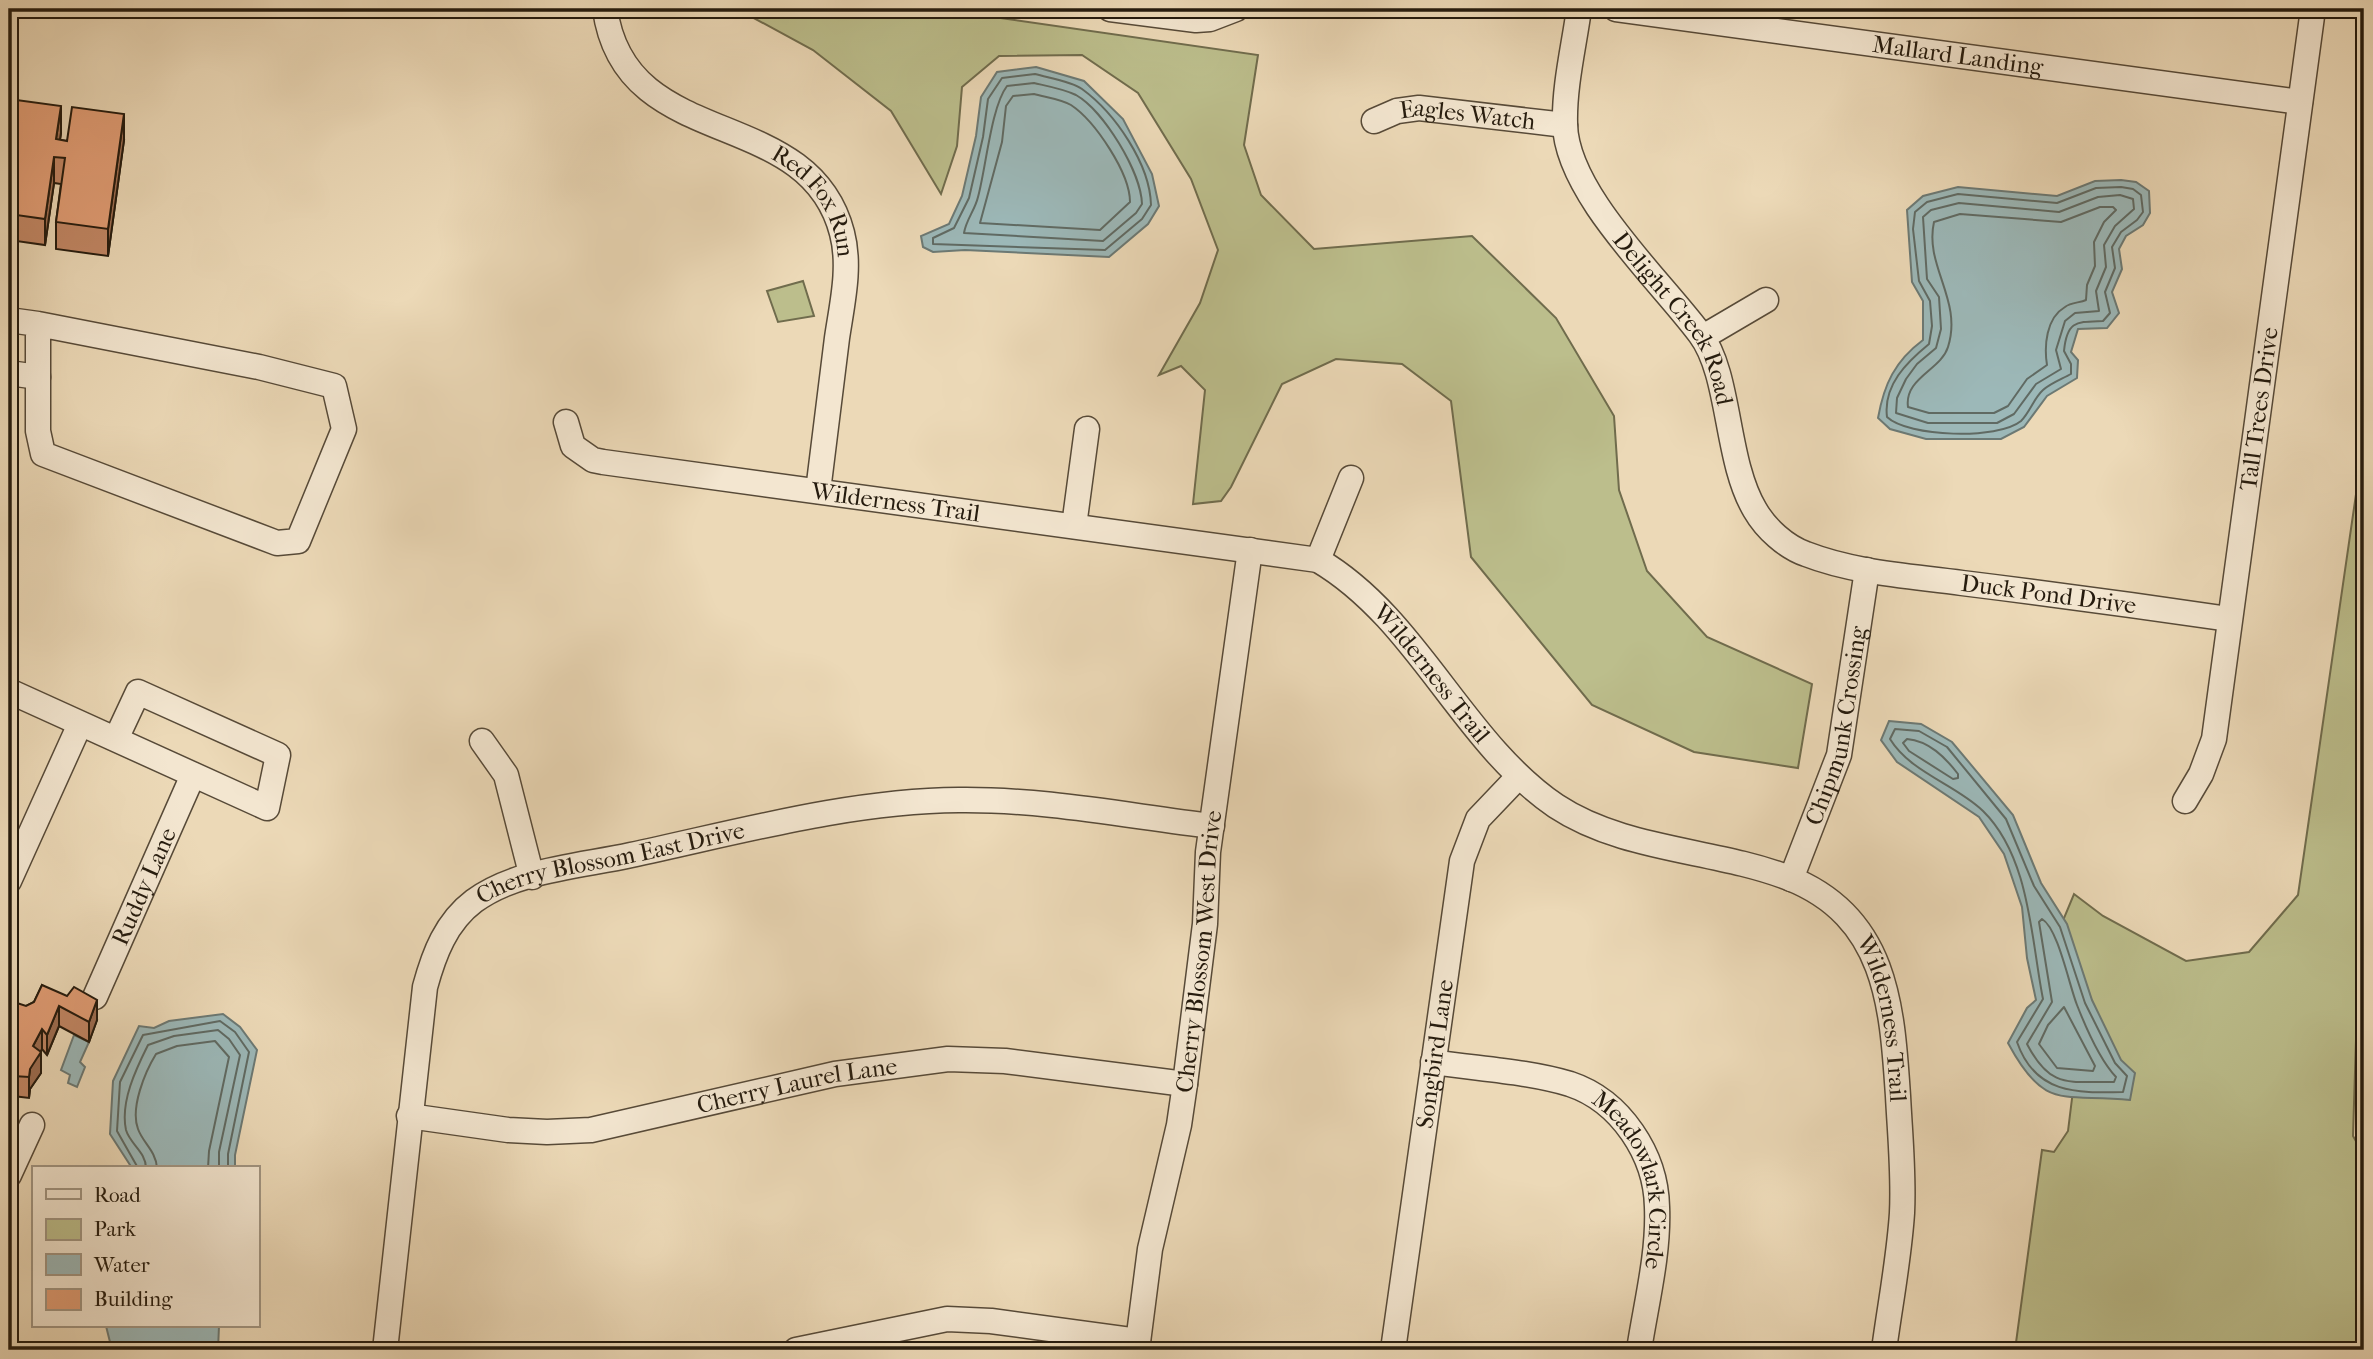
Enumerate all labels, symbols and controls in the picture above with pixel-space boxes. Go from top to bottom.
street label: Mallard Landing [1871,30,2046,81]
street label: Eagles Watch [1398,94,1537,135]
street label: Red Fox Run [767,139,860,258]
street label: Delight Creek Road [1607,226,1739,408]
street label: Tall Trees Drive [2234,325,2284,492]
street label: Wilderness Trail [808,477,982,528]
street label: Duck Pond Drive [1959,569,2138,620]
street label: Wilderness Trail [1367,597,1496,749]
street label: Chipmunk Crossing [1799,623,1873,829]
street label: Cherry Blossom West Drive [1170,808,1228,1095]
street label: Cherry Blossom East Drive [471,816,747,910]
street label: Ruddy Lane [106,823,182,949]
street label: Wilderness Trail [1851,929,1912,1103]
street label: Songbird Lane [1410,977,1459,1130]
street label: Cherry Laurel Lane [694,1052,899,1119]
street label: Meadowlark Circle [1587,1085,1671,1271]
legend [32,1166,259,1328]
text: Road [94,1183,141,1207]
text: Park [94,1217,136,1241]
text: Water [93,1253,150,1277]
text: Building [94,1287,173,1311]

